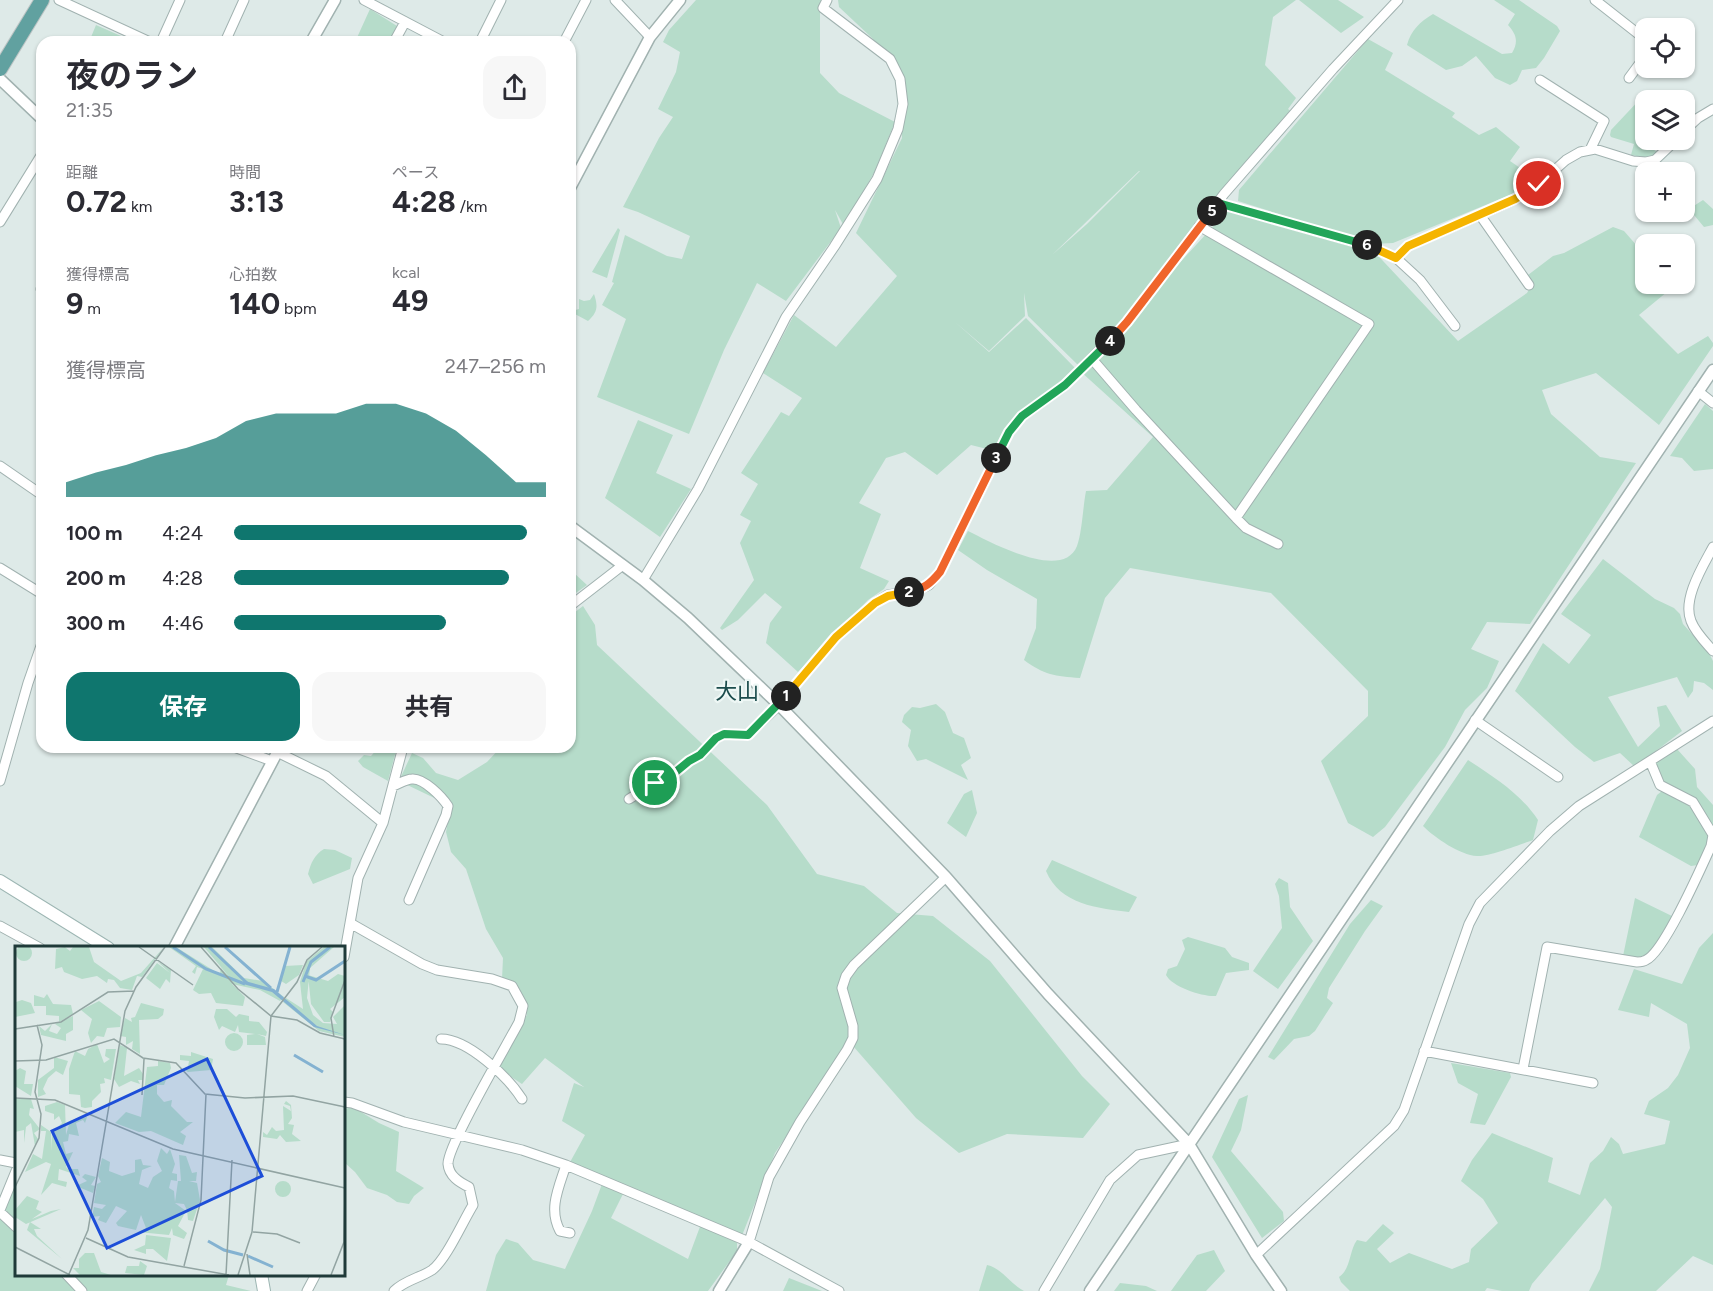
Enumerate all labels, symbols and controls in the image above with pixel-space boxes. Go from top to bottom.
map controls [1635,18,1695,294]
button: locate [1635,18,1695,78]
text: 夜のラン [66,56,198,95]
button: share [483,56,546,119]
button: layers [1635,90,1695,150]
text: 21:35 [66,98,113,122]
pin [1513,158,1564,209]
button: + [1635,162,1695,222]
text: 距離 [66,163,98,182]
text: 時間 [229,163,261,182]
text: ペース [392,163,439,182]
icon: check [1522,167,1555,200]
text: 0.72 [66,183,127,220]
text: 3:13 [229,183,284,220]
text: 4:28 [392,183,456,220]
pin: 5 [1197,196,1227,226]
text: km [127,197,152,216]
text: /km [456,197,487,216]
text: 5 [1207,201,1217,220]
pin: 6 [1352,230,1382,260]
button: − [1635,234,1695,294]
text: 6 [1362,235,1372,254]
text: kcal [392,263,420,282]
text: 獲得標高 [66,265,130,284]
text: 心拍数 [229,265,277,284]
text: 49 [392,282,428,319]
text: 9 [66,285,83,322]
text: 140 [229,285,280,322]
text: m [83,299,101,318]
text: bpm [280,299,317,318]
pin: 4 [1095,326,1125,356]
text: 4 [1105,331,1115,350]
text: 247–256 m [445,354,546,378]
text: 獲得標高 [66,358,146,382]
pin: 3 [981,443,1011,473]
text: 3 [992,448,1000,467]
text: 100 m [66,521,123,545]
text: 4:24 [162,521,203,545]
text: 200 m [66,566,126,590]
text: 4:28 [162,566,203,590]
pin: 2 [894,577,924,607]
text: 2 [904,582,914,601]
text: 300 m [66,611,125,635]
text: 4:46 [162,611,203,635]
button: 保存 [66,672,300,741]
button: 共有 [312,672,546,741]
district label: 大山 [715,678,759,705]
pin: 1 [771,681,801,711]
text: 1 [783,686,789,705]
pin [629,757,680,808]
icon: arrive [638,766,671,799]
inset map [15,946,345,1276]

